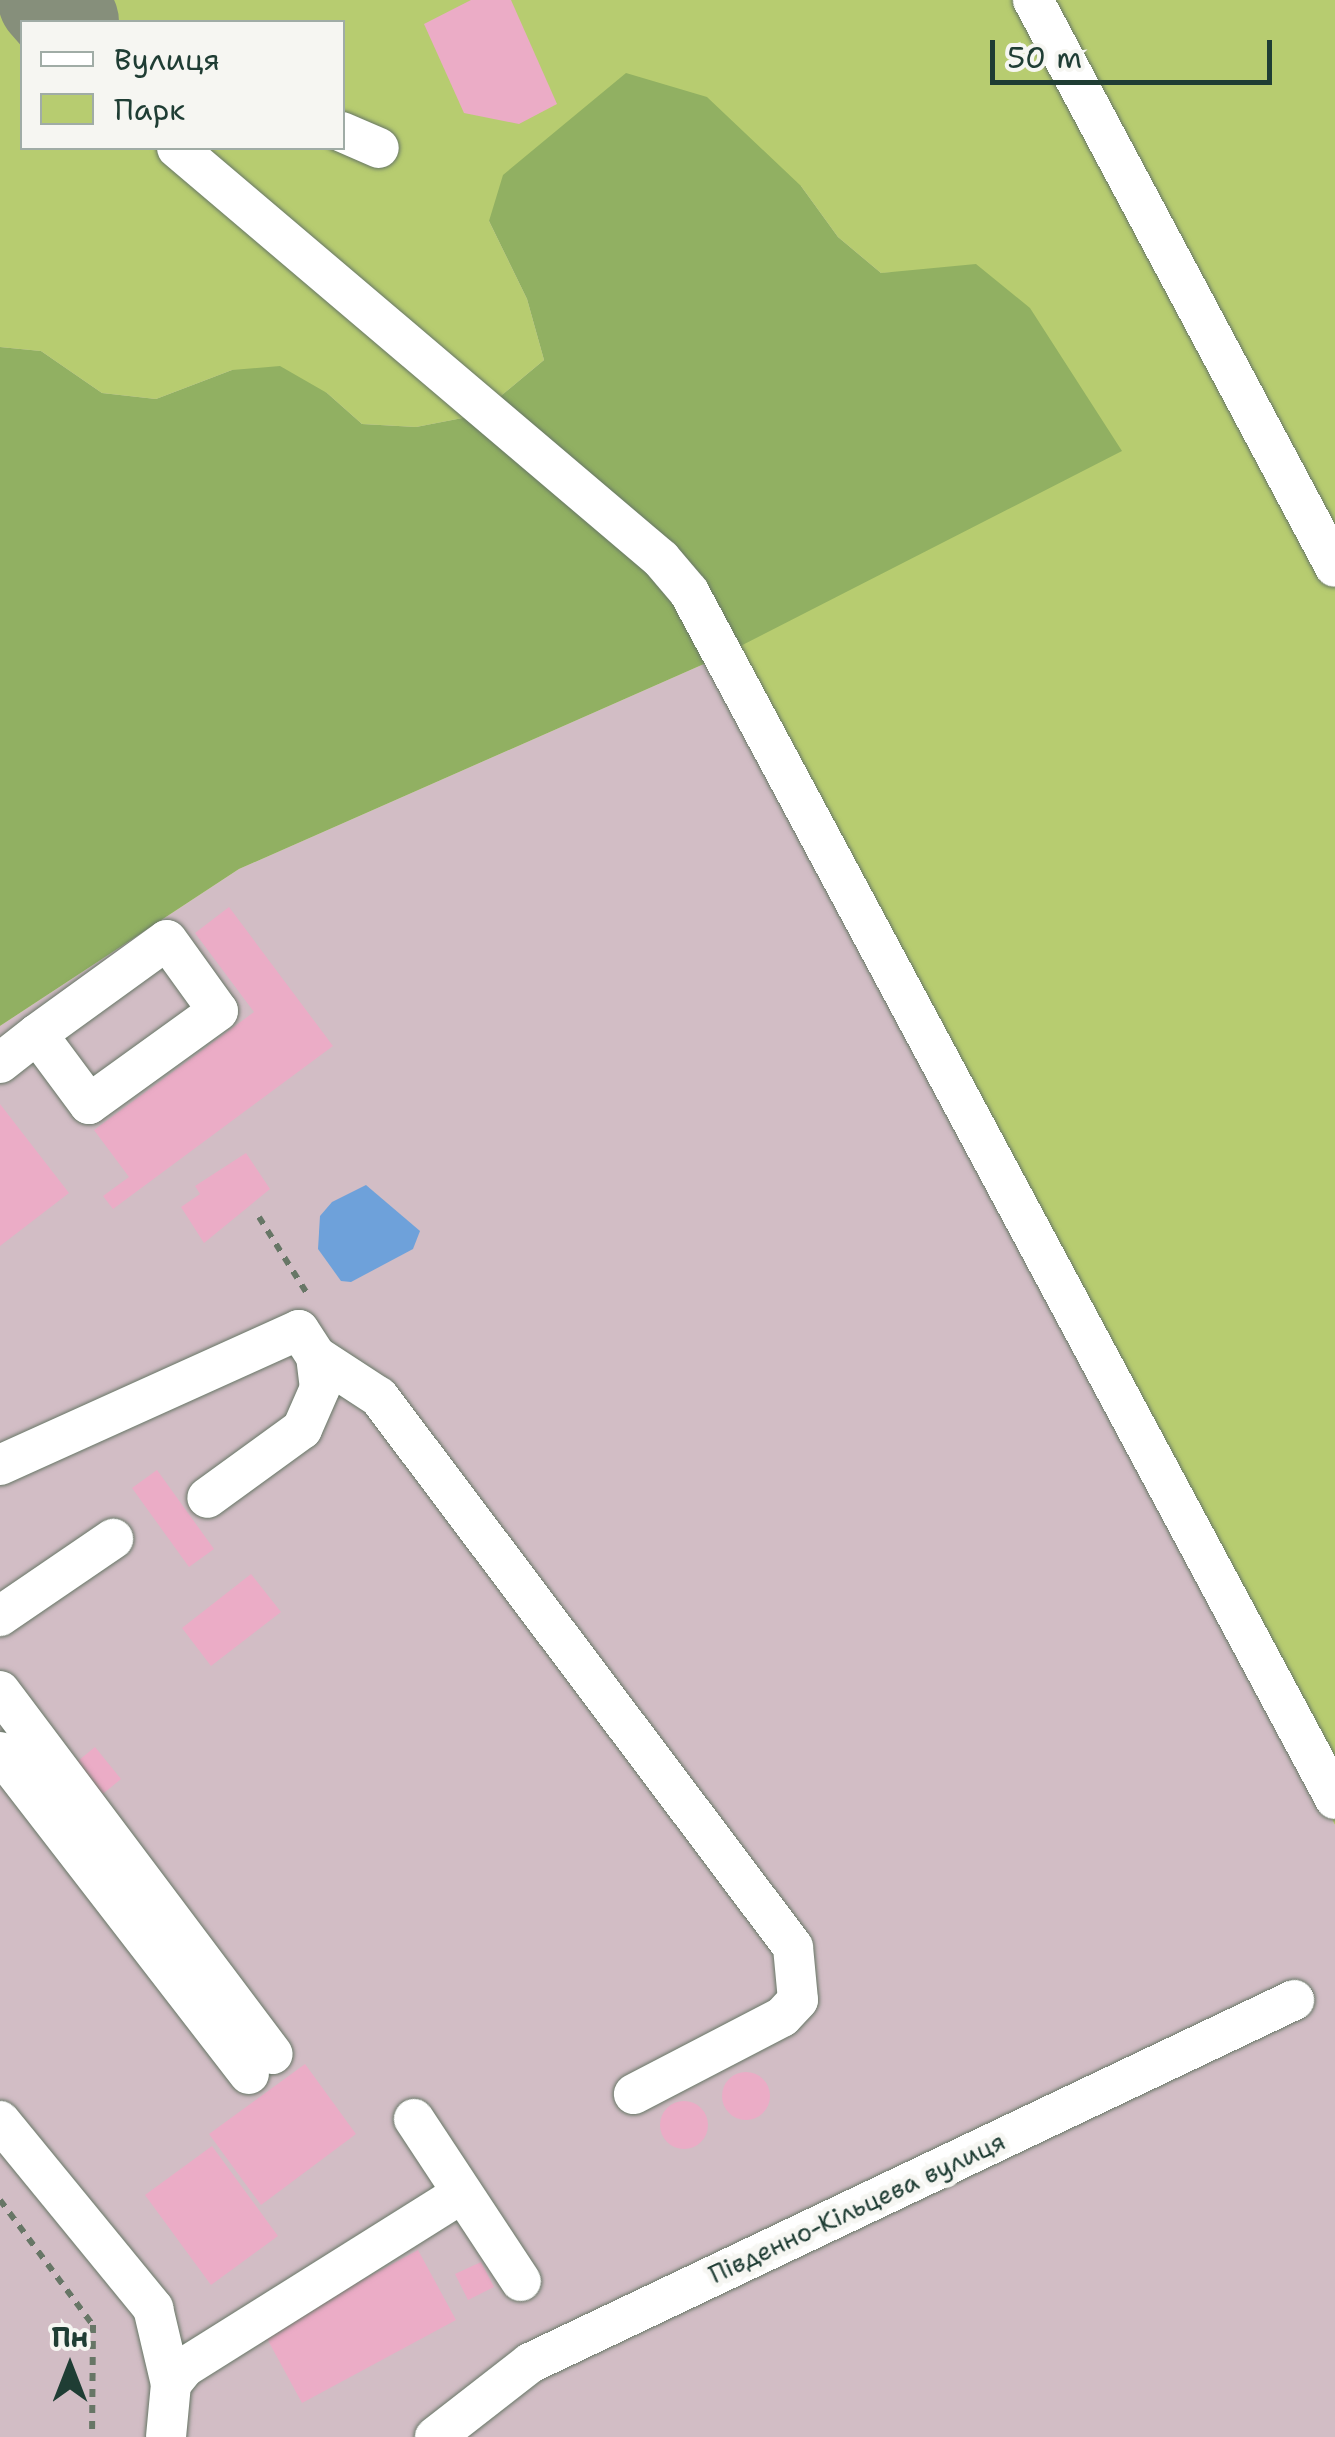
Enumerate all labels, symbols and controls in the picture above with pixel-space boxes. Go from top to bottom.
legend [20,20,345,150]
scale bar [995,20,1278,82]
text: 50 m [1007,37,1082,78]
text: Вулиця [114,39,220,80]
text: Парк [114,89,185,130]
street label: Південно-Кільцева вулиця [704,2126,1010,2290]
north arrow [20,2317,120,2417]
text: Пн [52,2318,89,2356]

